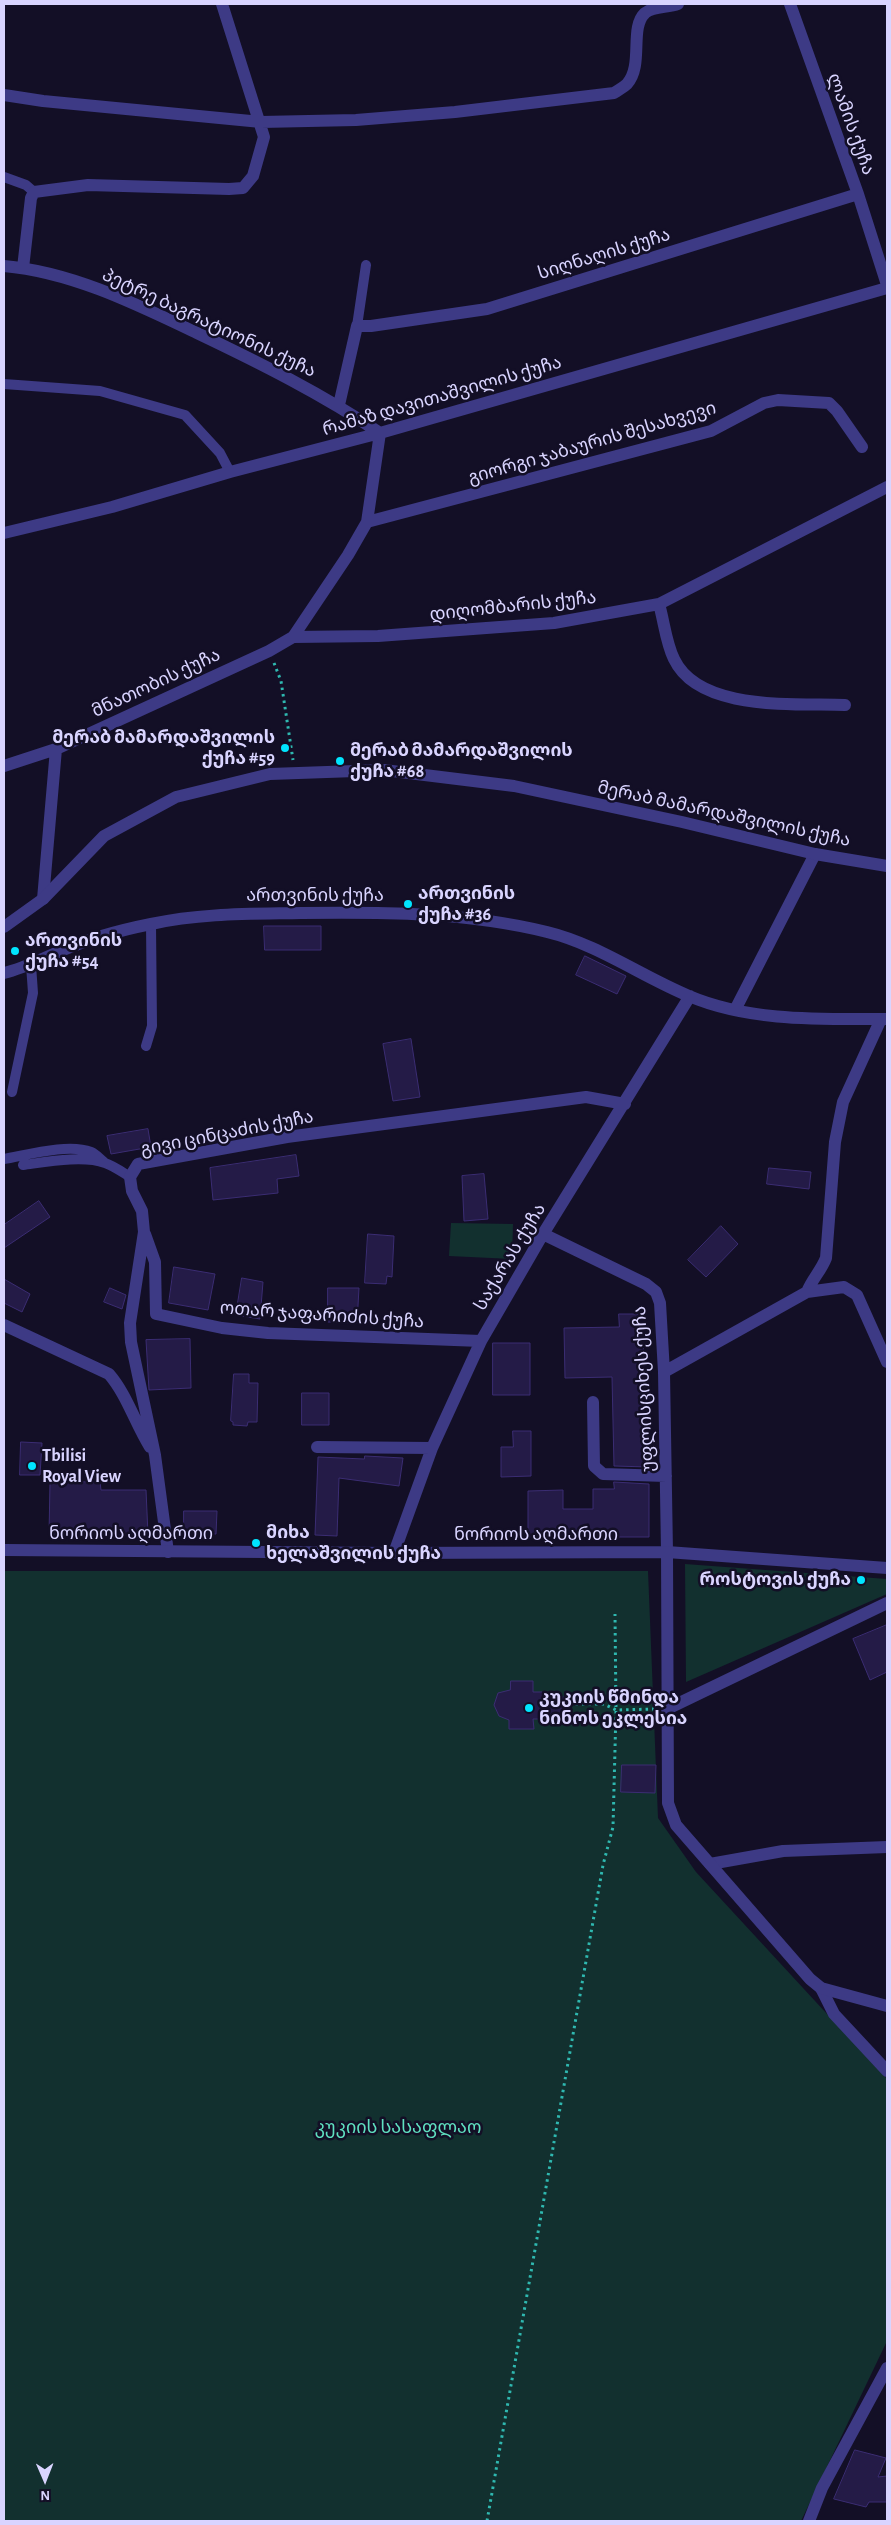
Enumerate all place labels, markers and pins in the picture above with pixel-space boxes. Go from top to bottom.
place label: მერაბ მამარდაშვილის ქუჩა #59 [52,727,275,770]
place label: მერაბ მამარდაშვილის ქუჩა #68 [350,740,573,782]
marker: მერაბ მამარდაშვილის ქუჩა #59 [279,742,291,754]
marker: მერაბ მამარდაშვილის ქუჩა #68 [334,755,346,767]
place label: ართვინის ქუჩა #36 [418,883,515,926]
marker: ართვინის ქუჩა #36 [402,898,414,910]
place label: ართვინის ქუჩა #54 [25,930,122,972]
marker: ართვინის ქუჩა #54 [9,945,21,957]
place label: Tbilisi Royal View [42,1445,121,1488]
marker: Tbilisi Royal View [26,1460,38,1472]
place label: მიხა ხელაშვილის ქუჩა [266,1522,441,1565]
marker: მიხა ხელაშვილის ქუჩა [250,1537,262,1549]
place label: როსტოვის ქუჩა [700,1569,851,1591]
marker: როსტოვის ქუჩა [855,1574,867,1586]
place label: კუკიის წმინდა ნინოს ეკლესია [539,1687,687,1730]
marker: კუკიის წმინდა ნინოს ეკლესია [523,1702,535,1714]

